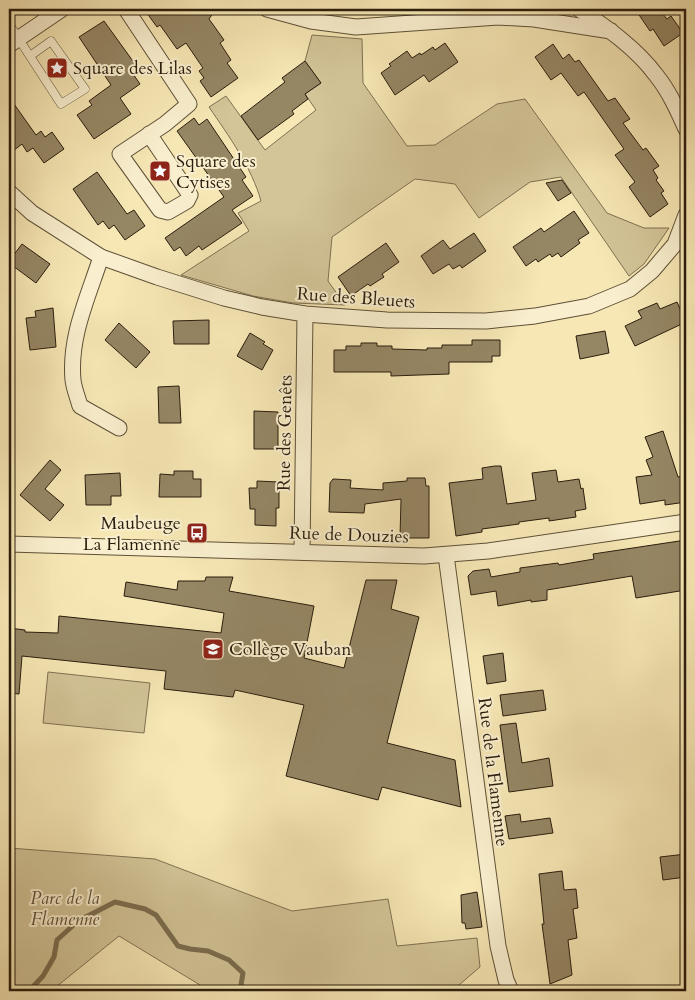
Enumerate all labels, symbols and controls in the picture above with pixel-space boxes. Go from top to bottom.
place icon: Square des Lilas [45,56,69,80]
place label: Square des Lilas [73,56,192,81]
place label: Square des Cytises [176,149,256,195]
place icon: Square des Cytises [148,159,172,183]
street label: Rue des Bleuets [296,281,416,315]
street label: Rue des Genêts [271,375,299,491]
place label: Maubeuge La Flamenne [83,511,181,557]
street label: Rue de Douzies [289,520,409,550]
bus stop icon: Maubeuge La Flamenne [185,521,209,545]
school or university icon: Collège Vauban [201,637,225,661]
place label: Collège Vauban [229,637,352,662]
street label: Rue de la Flamenne [471,696,515,848]
park label: Parc de la Flamenne [30,886,100,932]

